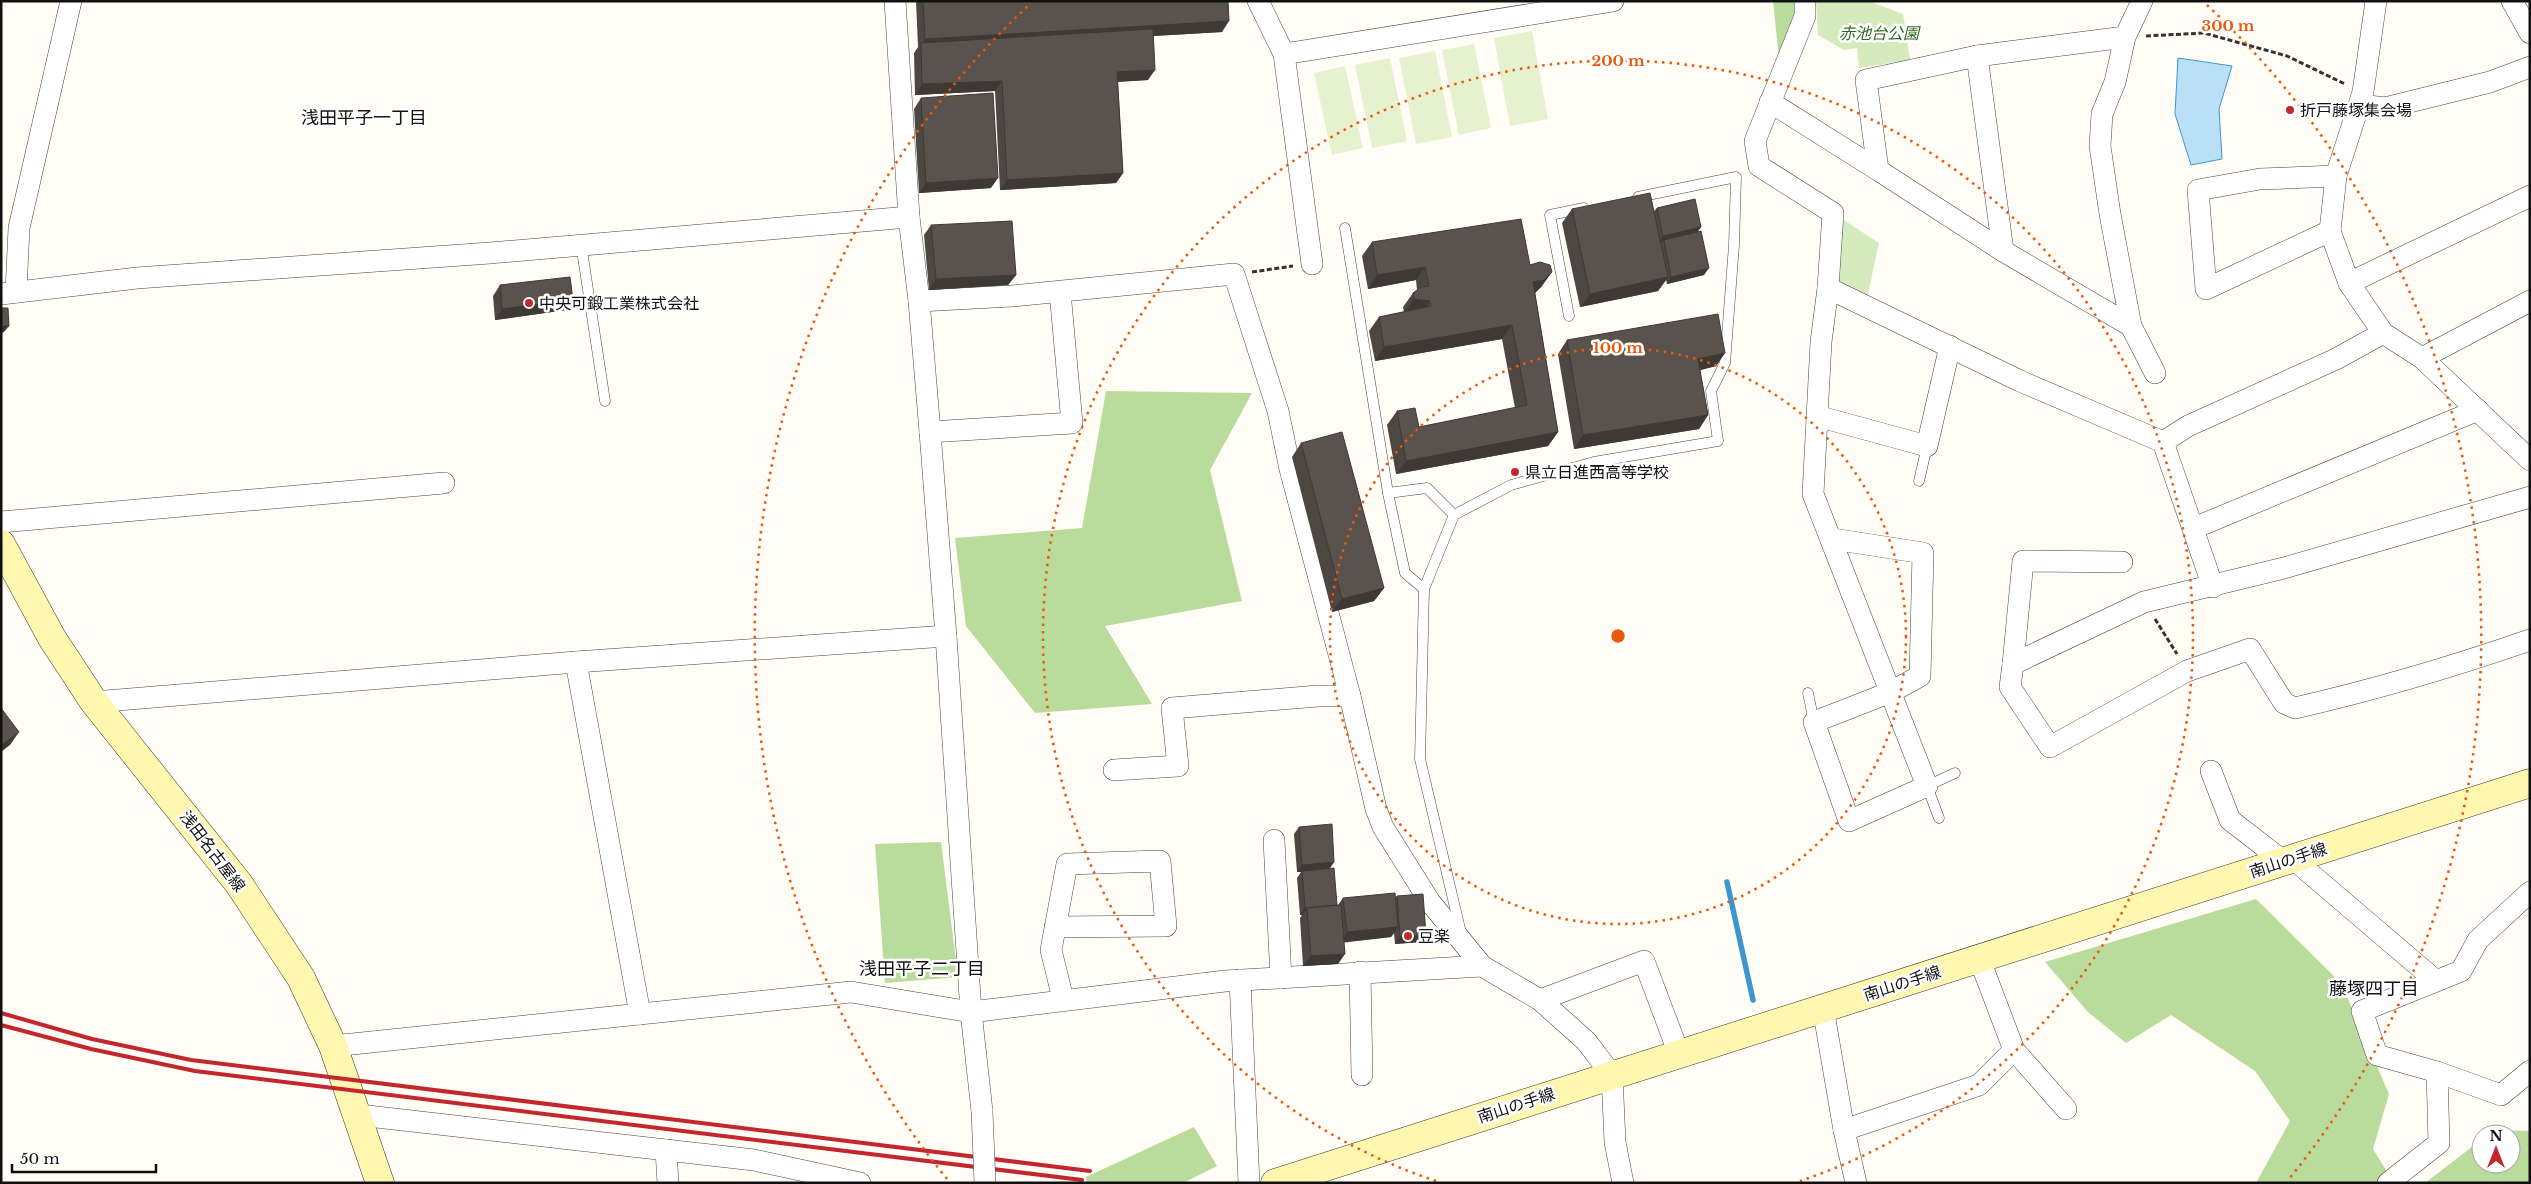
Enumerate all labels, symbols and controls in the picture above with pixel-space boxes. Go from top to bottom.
text: 300 m [2202,16,2255,35]
park label: 赤池台公園 [1839,23,1921,43]
text: 200 m [1592,51,1645,70]
place label: 折戸藤塚集会場 [2300,100,2412,120]
marker: 折戸藤塚集会場 [2284,104,2296,116]
district label: 浅田平子一丁目 [301,107,427,129]
place label: 中央可鍛工業株式会社 [539,293,699,313]
marker: 中央可鍛工業株式会社 [523,297,535,309]
text: 100 m [1593,338,1643,357]
place label: 県立日進西高等学校 [1525,462,1669,482]
marker: 県立日進西高等学校 [1509,466,1521,478]
centre of rings [1609,627,1627,645]
street label: 浅田名古屋線 [176,807,250,895]
street label: 南山の手線 [2247,838,2329,882]
place label: 豆楽 [1418,926,1450,946]
marker: 豆楽 [1402,930,1414,942]
district label: 浅田平子二丁目 [859,958,985,980]
street label: 南山の手線 [1861,961,1943,1005]
district label: 藤塚四丁目 [2329,978,2419,1000]
street label: 南山の手線 [1475,1083,1557,1127]
north arrow [2471,1124,2521,1174]
text: N [2489,1127,2503,1145]
scale bar [12,1142,156,1174]
text: 50 m [20,1149,60,1168]

